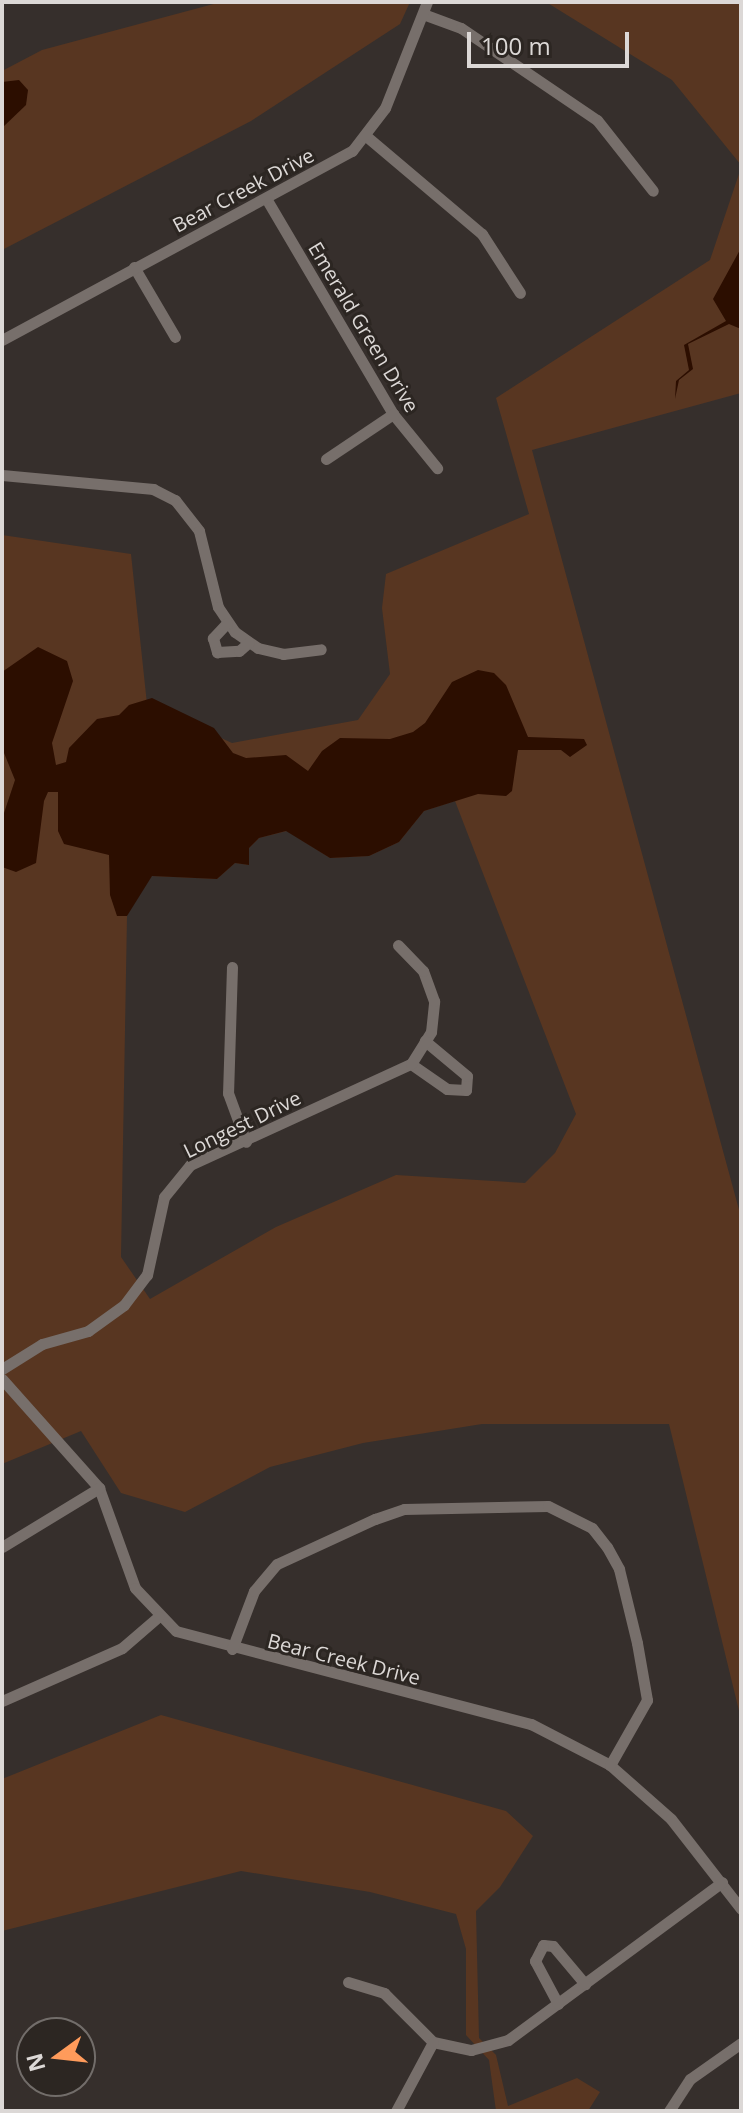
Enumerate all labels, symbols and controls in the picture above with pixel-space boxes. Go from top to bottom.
scale bar [471,16,633,66]
text: 100 m [481,29,551,62]
street label: Bear Creek Drive [168,143,318,237]
street label: Emerald Green Drive [304,238,424,416]
street label: Longest Drive [179,1085,305,1163]
street label: Bear Creek Drive [265,1628,423,1690]
north arrow [16,2017,96,2097]
text: N [18,2050,52,2075]

